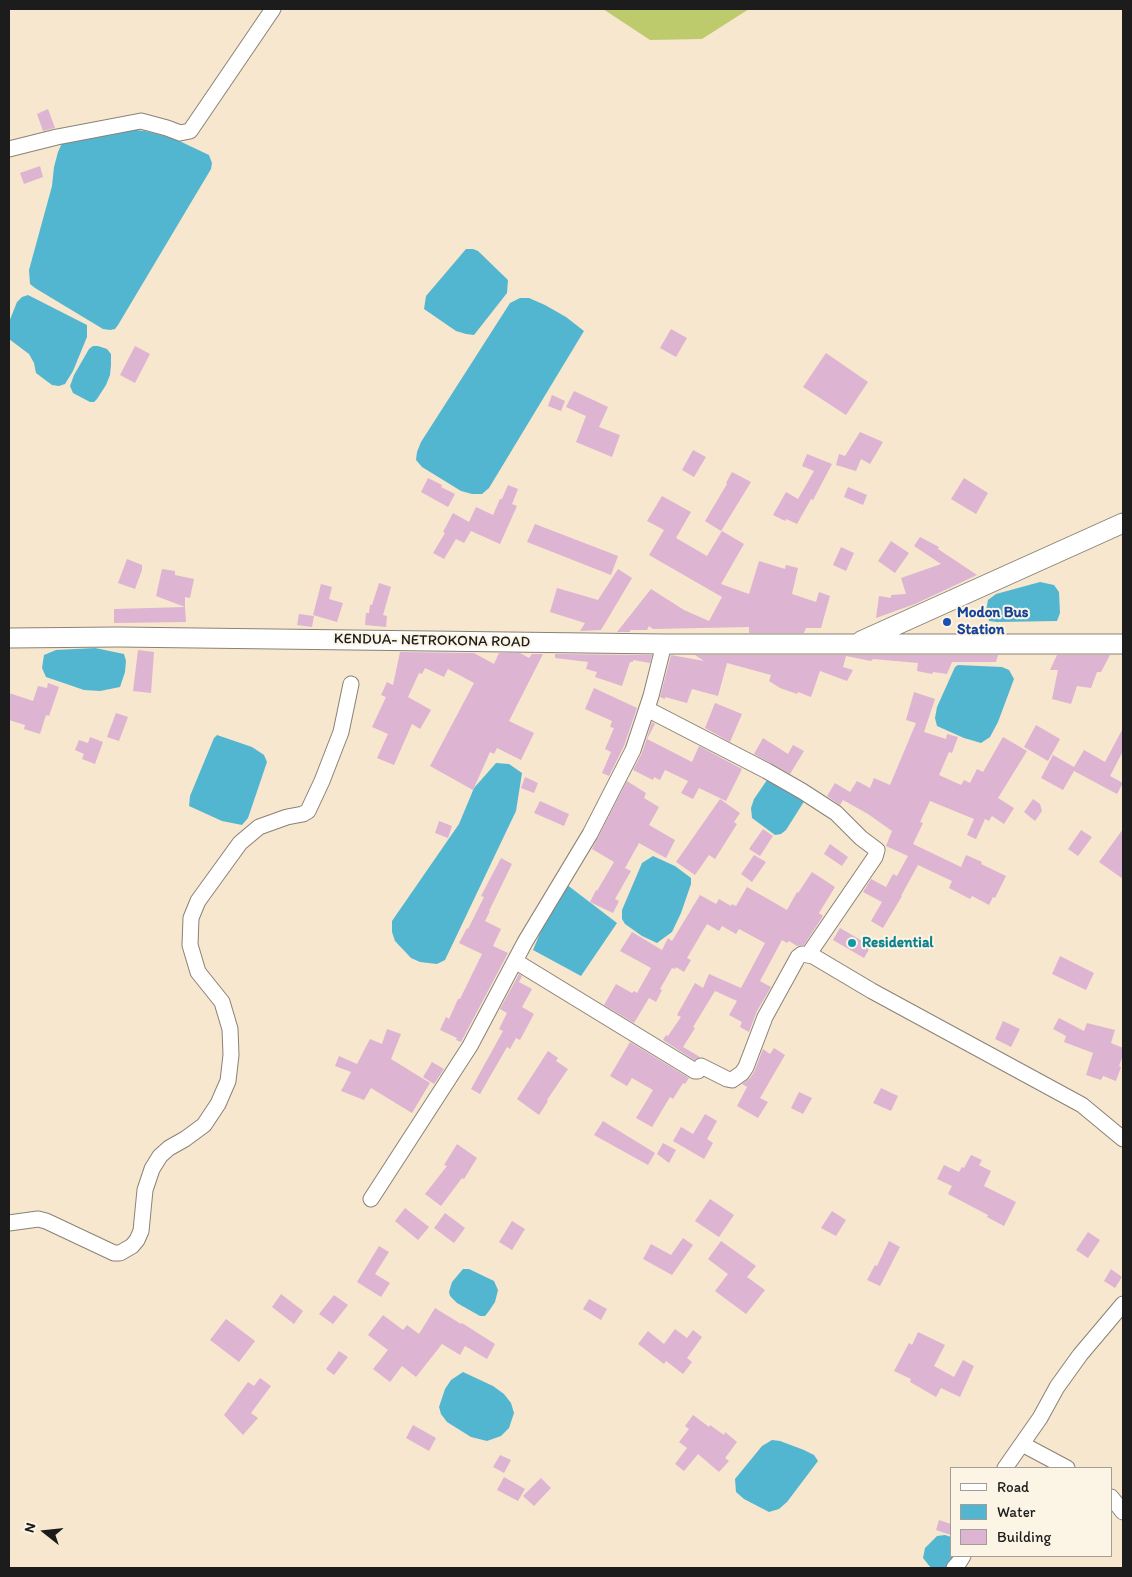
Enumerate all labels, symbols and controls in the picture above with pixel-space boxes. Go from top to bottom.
place label: Modon Bus Station [957,604,1028,639]
marker: Modon Bus Station [941,616,953,628]
street label: KENDUA- NETROKONA ROAD [334,630,530,652]
place label: Residential [862,934,934,952]
marker: Residential [846,937,858,949]
legend [950,1467,1112,1557]
text: Road [997,1478,1029,1496]
text: Water [997,1503,1035,1521]
north arrow [20,1507,70,1557]
text: N [21,1521,40,1535]
text: Building [997,1528,1051,1546]

